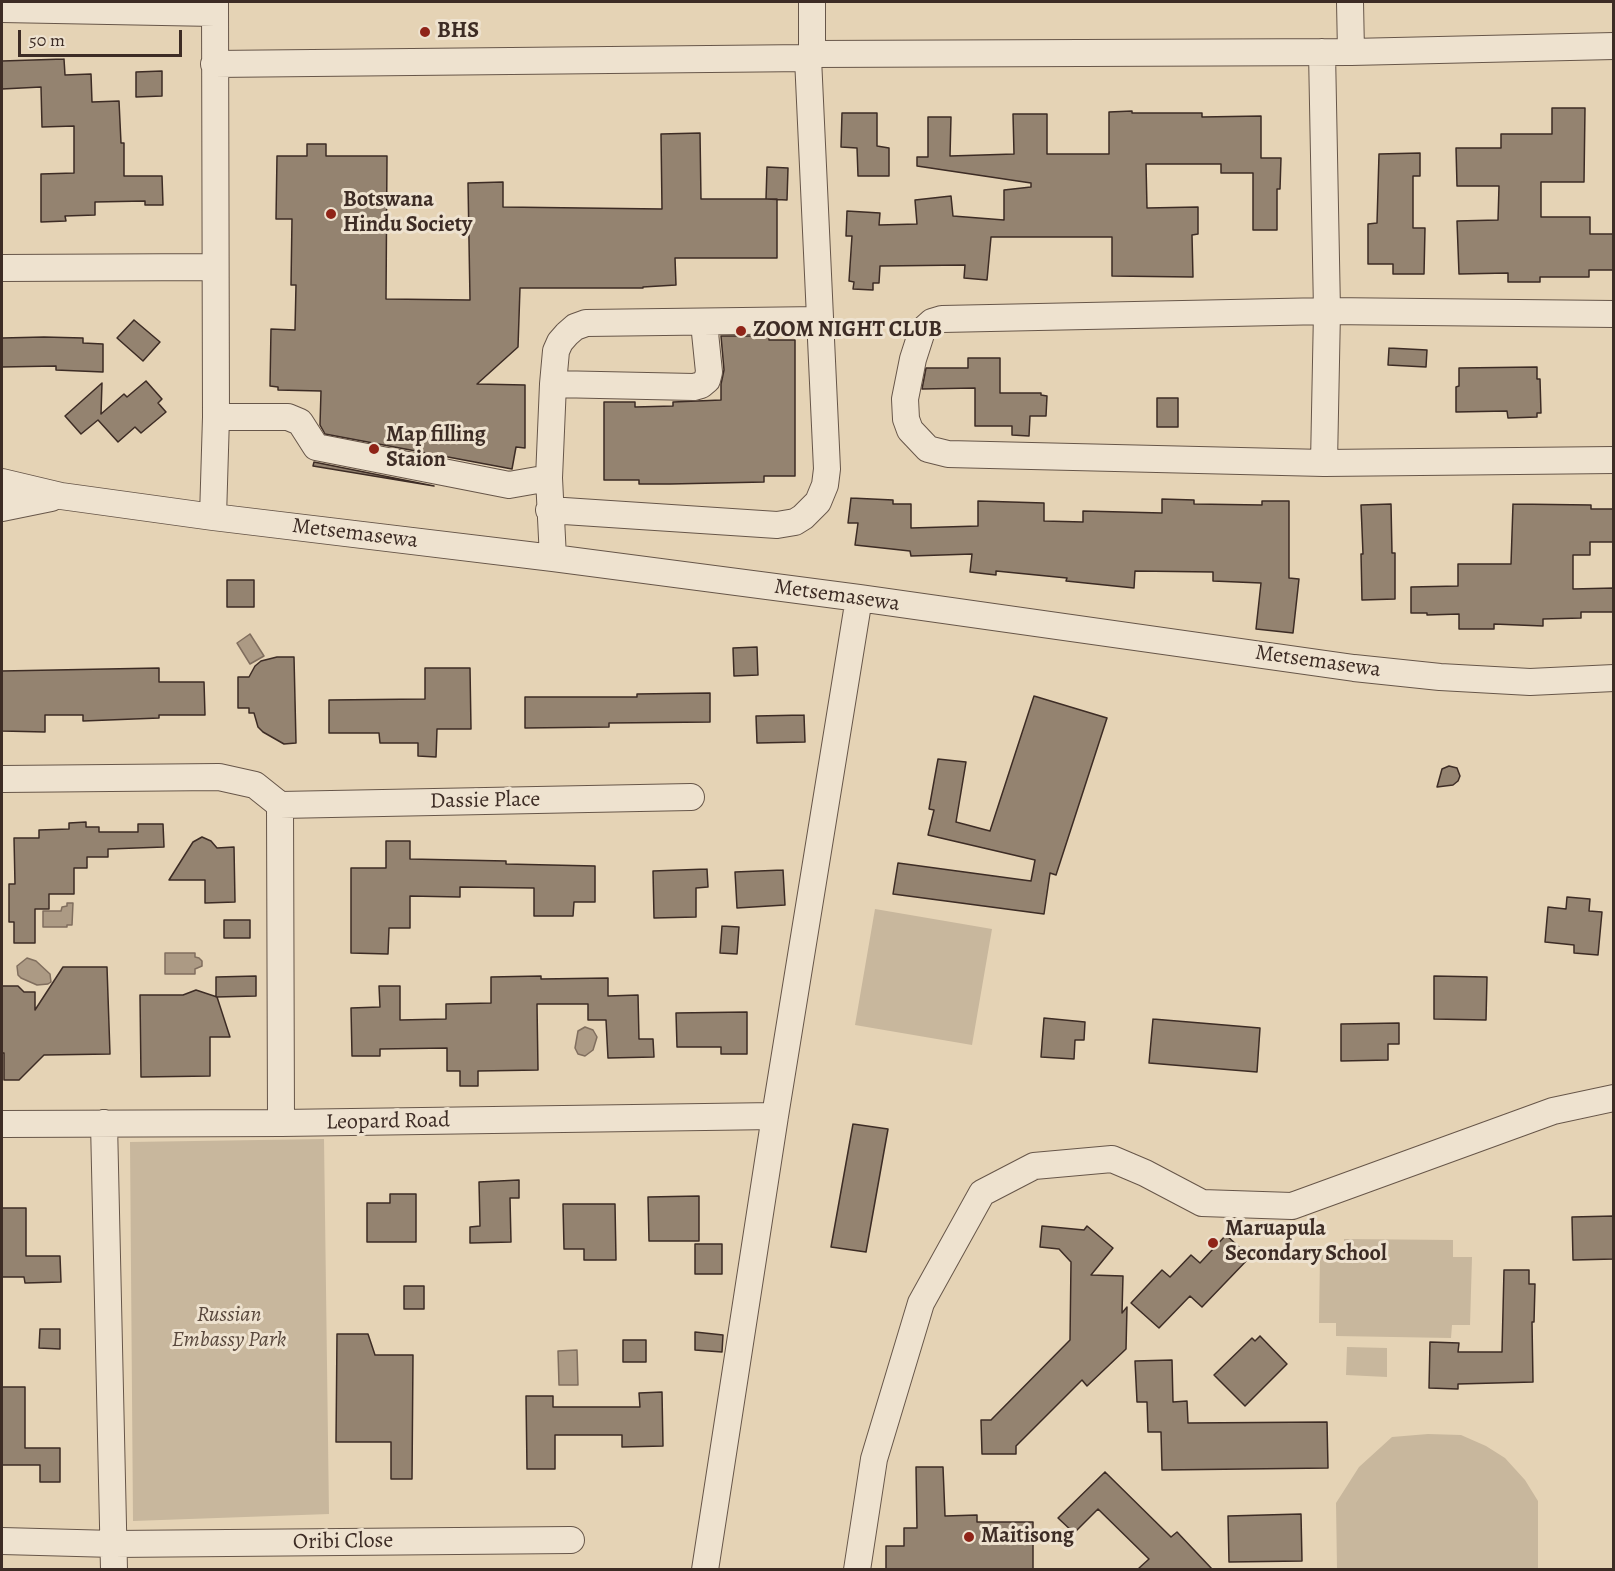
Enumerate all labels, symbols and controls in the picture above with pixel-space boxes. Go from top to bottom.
scale bar [21,18,184,56]
place label: BHS [437,19,479,45]
marker: BHS [418,25,432,39]
text: 50 m [29,28,65,52]
place label: Botswana Hindu Society [343,188,472,240]
marker: Botswana Hindu Society [324,207,338,221]
place label: ZOOM NIGHT CLUB [753,318,942,344]
marker: ZOOM NIGHT CLUB [734,324,748,338]
place label: Map filling Staion [386,423,486,475]
marker: Map filling Staion [367,442,381,456]
street label: Metsemasewa [291,513,419,555]
street label: Metsemasewa [772,574,902,618]
street label: Metsemasewa [1253,640,1383,684]
street label: Dassie Place [430,787,540,815]
street label: Leopard Road [326,1108,450,1136]
place label: Maruapula Secondary School [1225,1217,1387,1268]
marker: Maruapula Secondary School [1206,1236,1220,1250]
park label: Russian Embassy Park [172,1303,286,1354]
place label: Maitisong [981,1524,1074,1550]
street label: Oribi Close [293,1528,393,1556]
marker: Maitisong [962,1530,976,1544]

